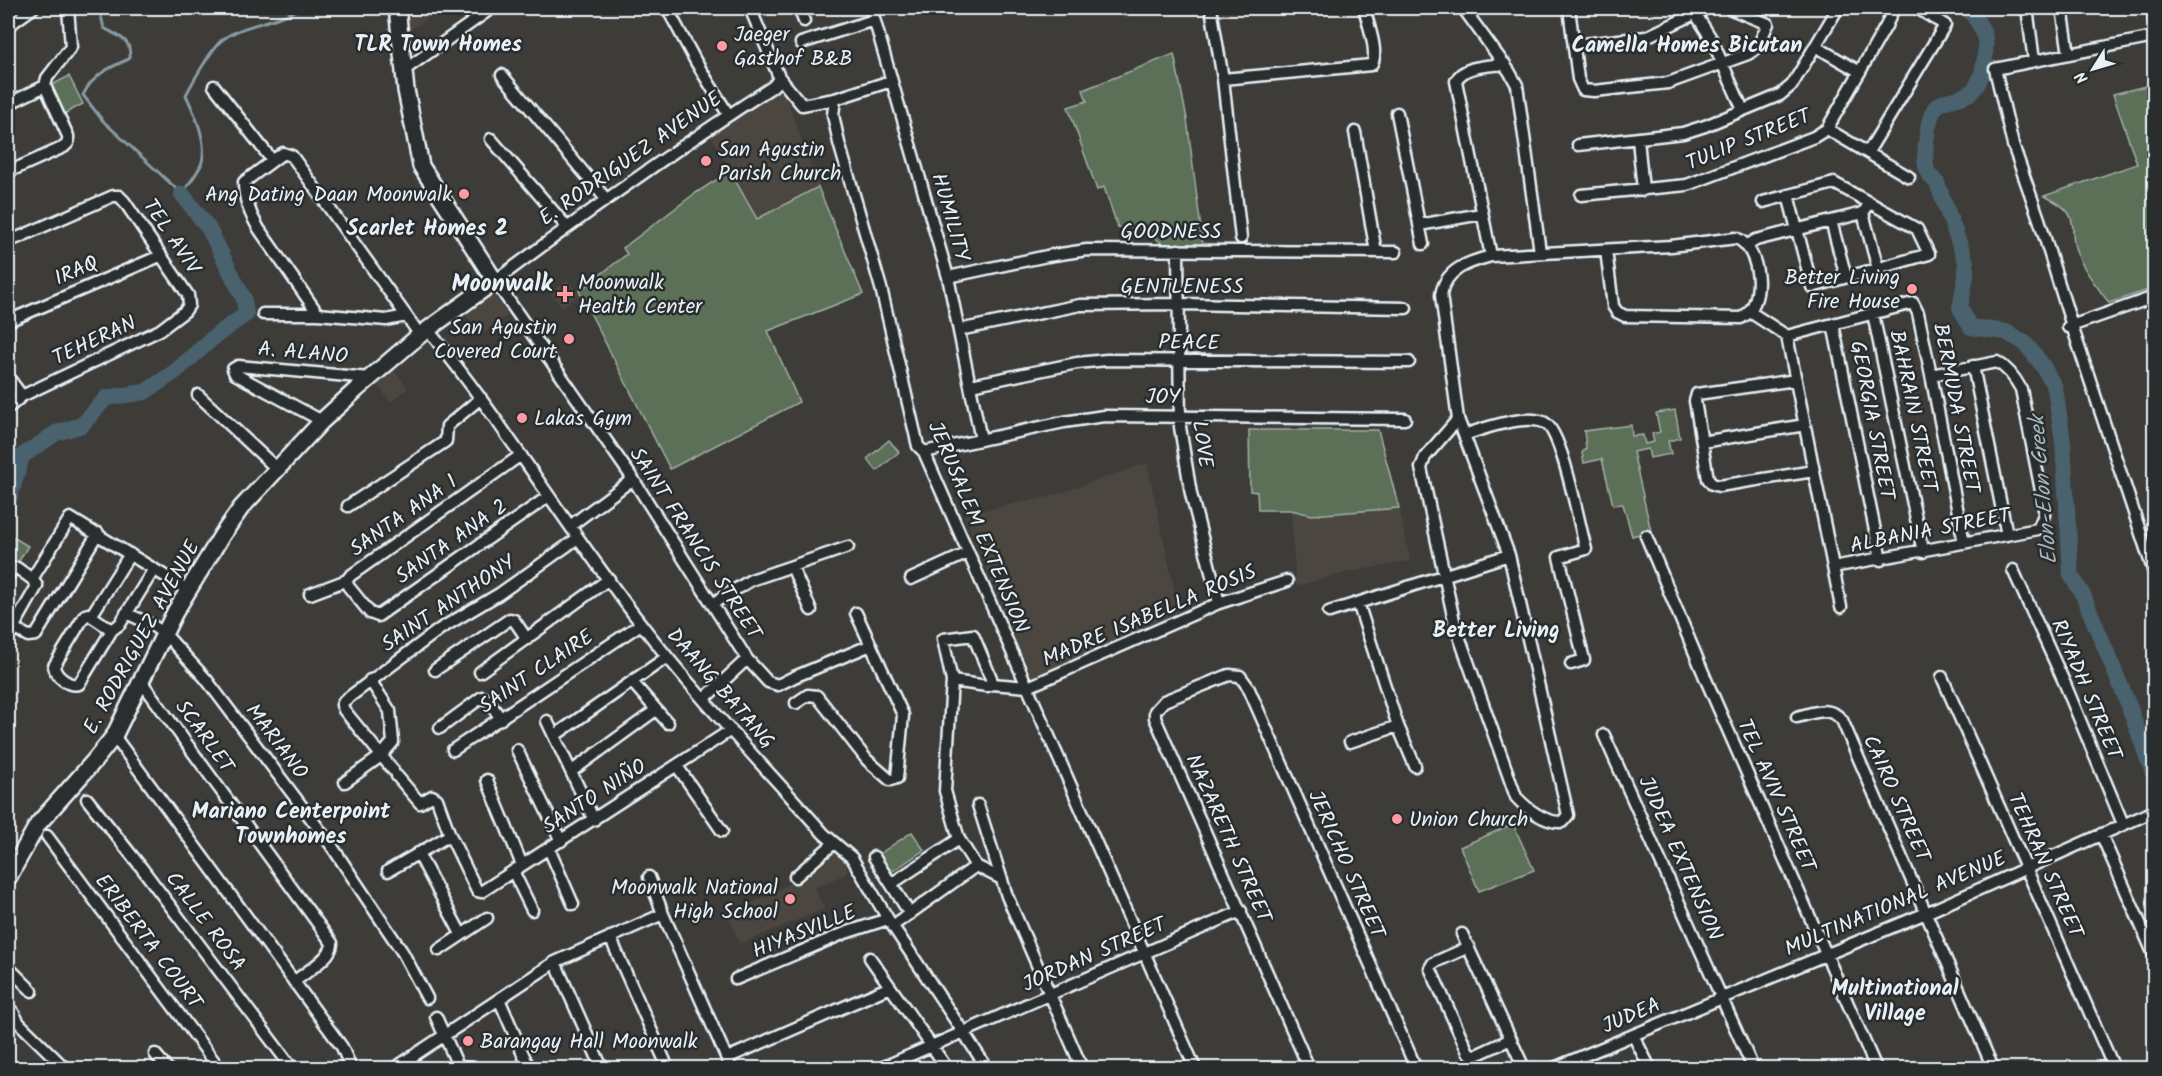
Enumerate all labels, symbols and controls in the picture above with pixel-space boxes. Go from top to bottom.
place label: Jaeger Gasthof B&B [734,19,852,76]
district label: TLR Town Homes [354,28,522,63]
district label: Camella Homes Bicutan [1571,29,1803,64]
marker: Jaeger Gasthof B&B [715,39,729,53]
north arrow [2063,39,2123,99]
text: N [2069,66,2095,89]
street label: E. RODRIGUEZ AVENUE [532,83,730,235]
street label: TULIP STREET [1681,100,1818,180]
place label: San Agustin Parish Church [718,134,841,191]
marker: San Agustin Parish Church [699,154,713,168]
street label: HUMILITY [921,169,978,267]
place label: Ang Dating Daan Moonwalk [205,179,452,212]
marker: Ang Dating Daan Moonwalk [457,187,471,201]
street label: TEL AVIV [133,192,209,283]
district label: Scarlet Homes 2 [346,212,508,247]
street label: GOODNESS [1121,216,1221,249]
street label: IRAQ [49,247,104,295]
place label: Better Living Fire House [1785,262,1901,319]
district label: Moonwalk [452,265,554,304]
place label: Moonwalk Health Center [578,267,703,324]
street label: GENTLENESS [1120,271,1244,304]
marker: Better Living Fire House [1905,282,1919,296]
marker: Moonwalk Health Center [556,285,574,303]
street label: TEHERAN [47,308,142,375]
place label: San Agustin Covered Court [434,312,558,369]
street label: BERMUDA STREET [1923,321,1988,498]
street label: PEACE [1158,326,1221,361]
street label: BAHRAIN STREET [1879,327,1946,497]
marker: San Agustin Covered Court [562,332,576,346]
street label: A. ALANO [256,333,349,374]
street label: GEORGIA STREET [1840,338,1903,504]
street label: JOY [1146,381,1181,414]
place label: Lakas Gym [534,403,632,436]
water label: Elon-Elon Creek [2020,410,2068,566]
marker: Lakas Gym [515,411,529,425]
street label: JERUSALEM EXTENSION [918,416,1037,639]
street label: LOVE [1182,418,1221,471]
street label: SAINT FRANCIS STREET [620,441,770,648]
street label: SANTA ANA 1 [343,467,465,566]
street label: SANTA ANA 2 [389,491,515,593]
street label: ALBANIA STREET [1847,499,2015,563]
street label: E. RODRIGUEZ AVENUE [75,534,210,741]
street label: SAINT ANTHONY [375,547,523,661]
street label: MADRE ISABELLA ROSIS [1037,556,1262,677]
district label: Better Living [1433,614,1560,649]
street label: RIYADH STREET [2041,614,2131,767]
street label: SAINT CLAIRE [473,621,601,723]
street label: DAANG BATANG [658,621,782,757]
street label: SCARLET [166,693,243,782]
street label: MARIANO [236,697,316,787]
street label: TEL AVIV STREET [1727,714,1825,879]
street label: CAIRO STREET [1853,730,1939,869]
street label: NAZARETH STREET [1176,749,1280,930]
street label: SANTO NIÑO [536,751,654,843]
street label: JUDEA EXTENSION [1629,771,1731,946]
street label: JERICHO STREET [1298,785,1394,946]
street label: TEHRAN STREET [1998,788,2092,945]
district label: Mariano Centerpoint Townhomes [192,795,391,855]
place label: Union Church [1409,804,1528,837]
marker: Union Church [1390,812,1404,826]
street label: MULTINATIONAL AVENUE [1780,842,2012,966]
street label: CALLE ROSA [156,865,254,979]
street label: ERIBERTA COURT [86,867,211,1018]
place label: Moonwalk National High School [611,872,778,929]
marker: Moonwalk National High School [783,892,797,906]
street label: HIYASVILLE [748,896,862,968]
street label: JORDAN STREET [1017,908,1173,1002]
district label: Multinational Village [1831,972,1959,1032]
street label: JUDEA [1597,989,1666,1043]
place label: Barangay Hall Moonwalk [480,1026,698,1059]
marker: Barangay Hall Moonwalk [461,1034,475,1048]

